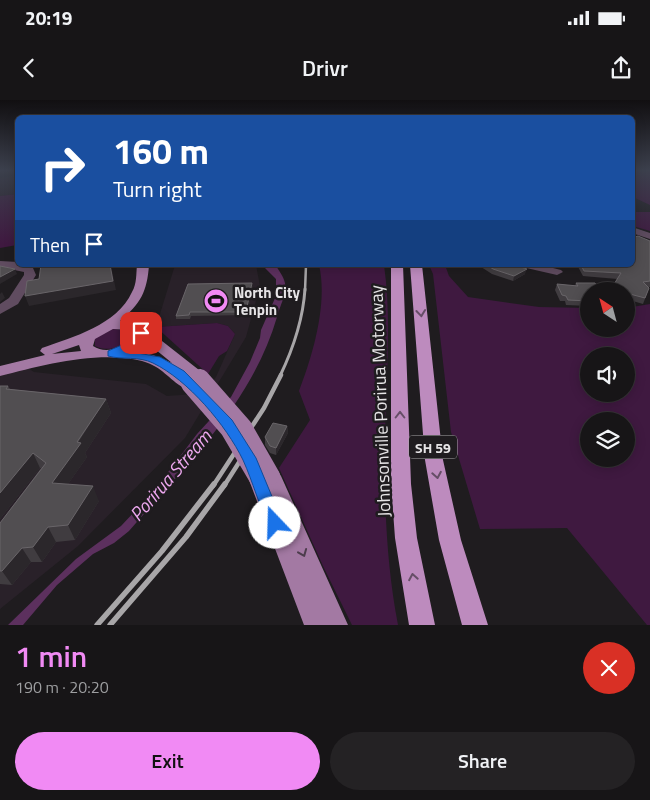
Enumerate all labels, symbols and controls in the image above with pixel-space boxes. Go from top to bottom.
text: 20:19 [25,3,72,32]
text: Drivr [302,51,348,85]
icon: back [15,54,43,82]
icon: share [607,54,635,82]
text: 160 m [113,124,209,178]
icon: right [30,135,95,200]
text: Turn right [113,172,202,206]
text: Then [30,230,70,259]
icon: arrive [80,230,108,258]
place label: North City Tenpin [234,281,300,321]
north arrow [580,282,635,338]
map controls [580,282,635,467]
street label: Johnsonville Porirua Motorway [362,284,398,517]
sports icon: North City Tenpin [203,288,229,314]
one-way arrow [416,310,427,318]
pin [120,312,162,354]
icon: arrive [127,319,155,347]
button: sound [580,347,635,402]
one-way arrow [395,411,405,419]
button: layers [580,412,635,467]
water label: Porirua Stream [122,422,219,527]
road number: SH 59 [409,436,457,458]
one-way arrow [431,471,441,479]
position arrow [248,496,300,548]
one-way arrow [297,548,308,557]
one-way arrow [409,573,419,581]
text: 1 min [15,633,87,679]
button: close [583,642,635,694]
text: 190 m · 20:20 [15,675,109,699]
button: Exit [15,732,320,790]
button: Share [330,732,635,790]

